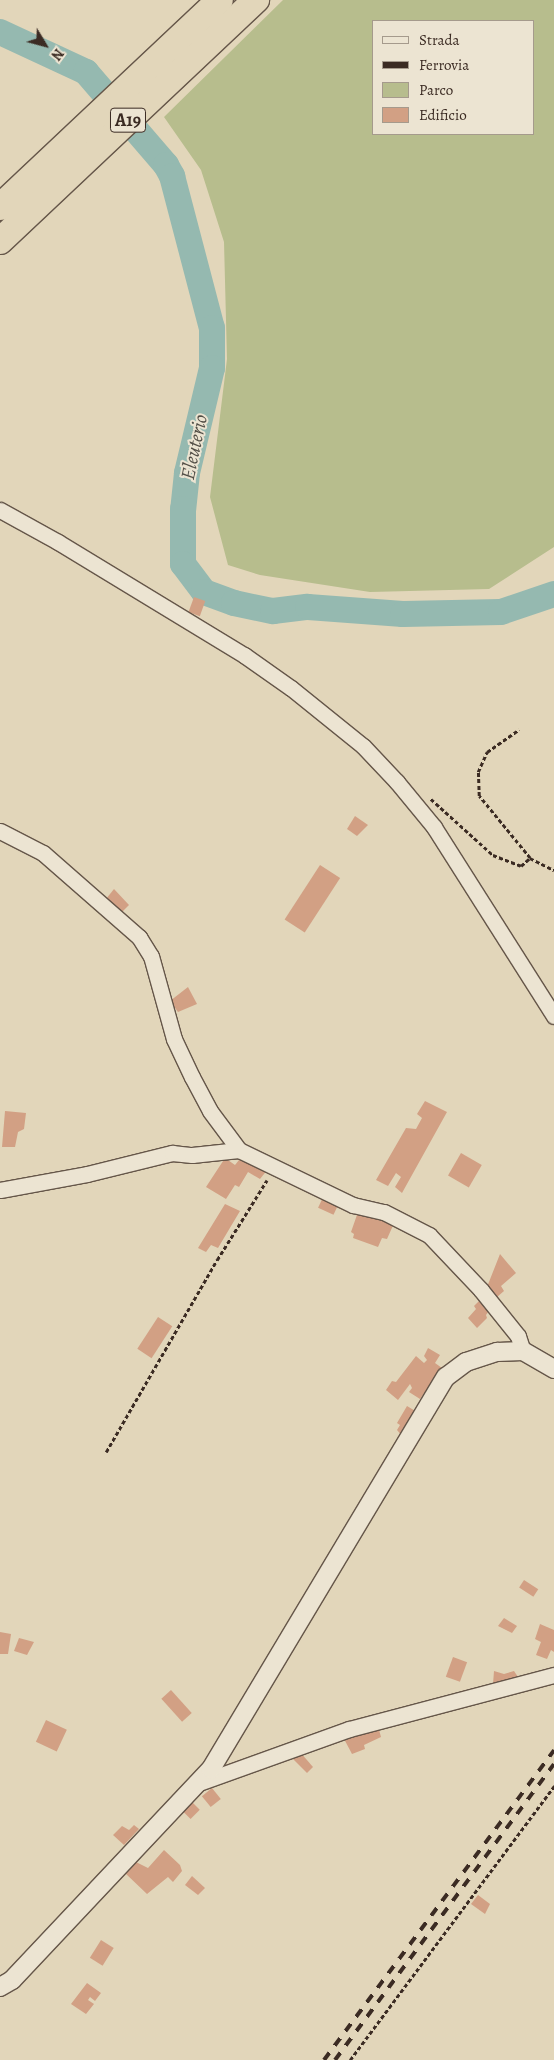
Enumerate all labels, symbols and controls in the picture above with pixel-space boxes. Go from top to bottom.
north arrow [20,20,70,70]
legend [372,20,534,135]
text: Strada [419,30,460,50]
text: N [47,45,68,64]
text: Ferrovia [419,55,469,75]
text: Parco [419,80,453,100]
road number: A19 [109,104,147,136]
text: Edificio [419,105,467,125]
water label: Eleuterio [175,412,213,482]

